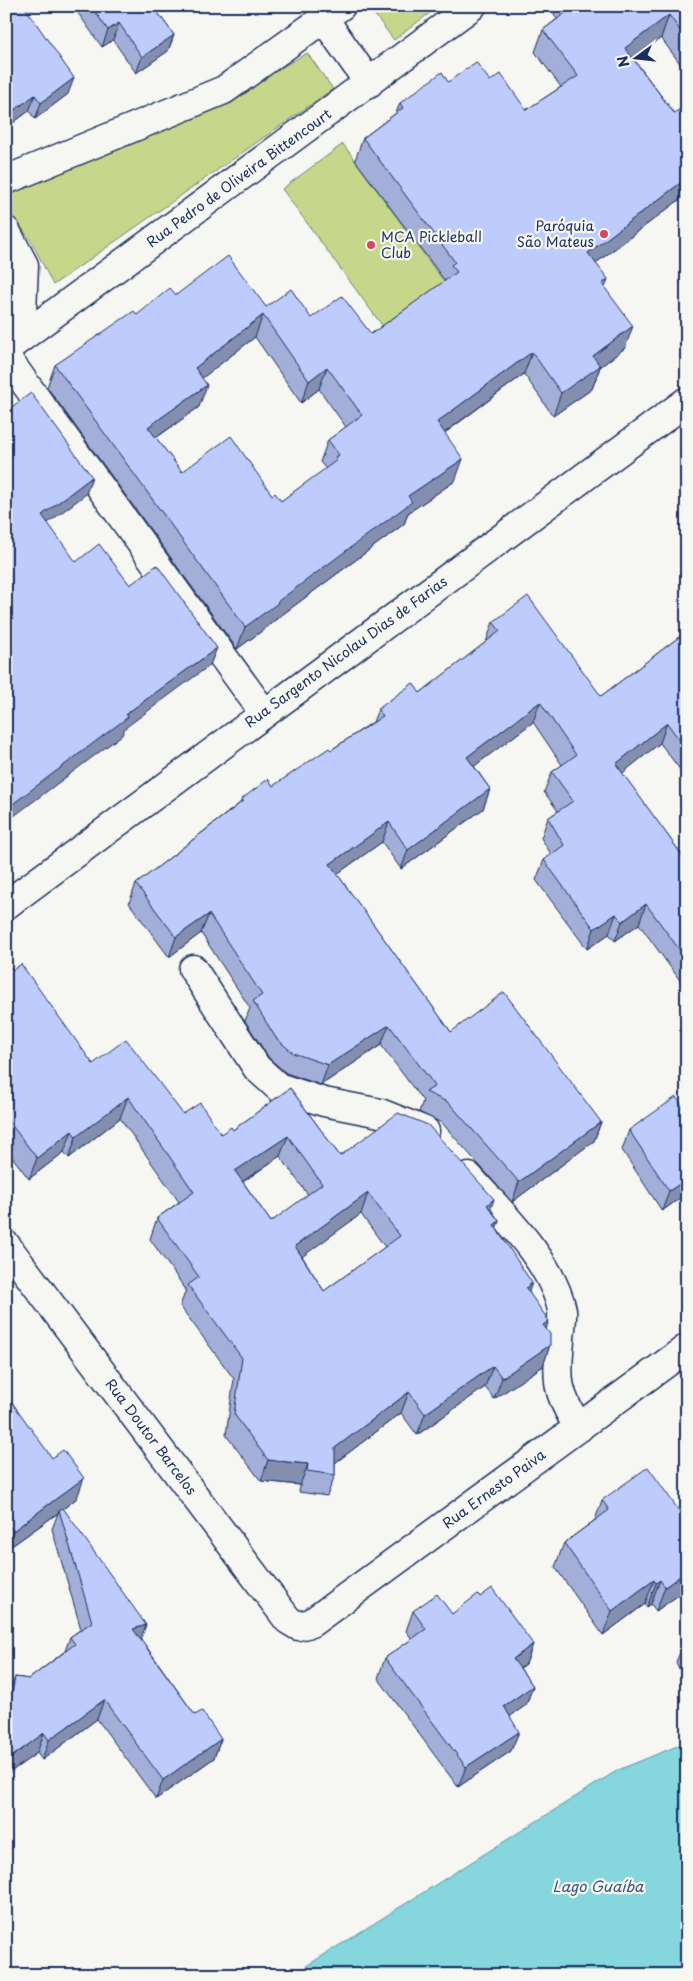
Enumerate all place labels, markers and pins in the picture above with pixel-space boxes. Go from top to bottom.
place label: Paróquia São Mateus [517,215,594,252]
place label: MCA Pickleball Club [381,226,482,263]
marker: Paróquia São Mateus [598,228,610,240]
marker: MCA Pickleball Club [365,239,377,251]

